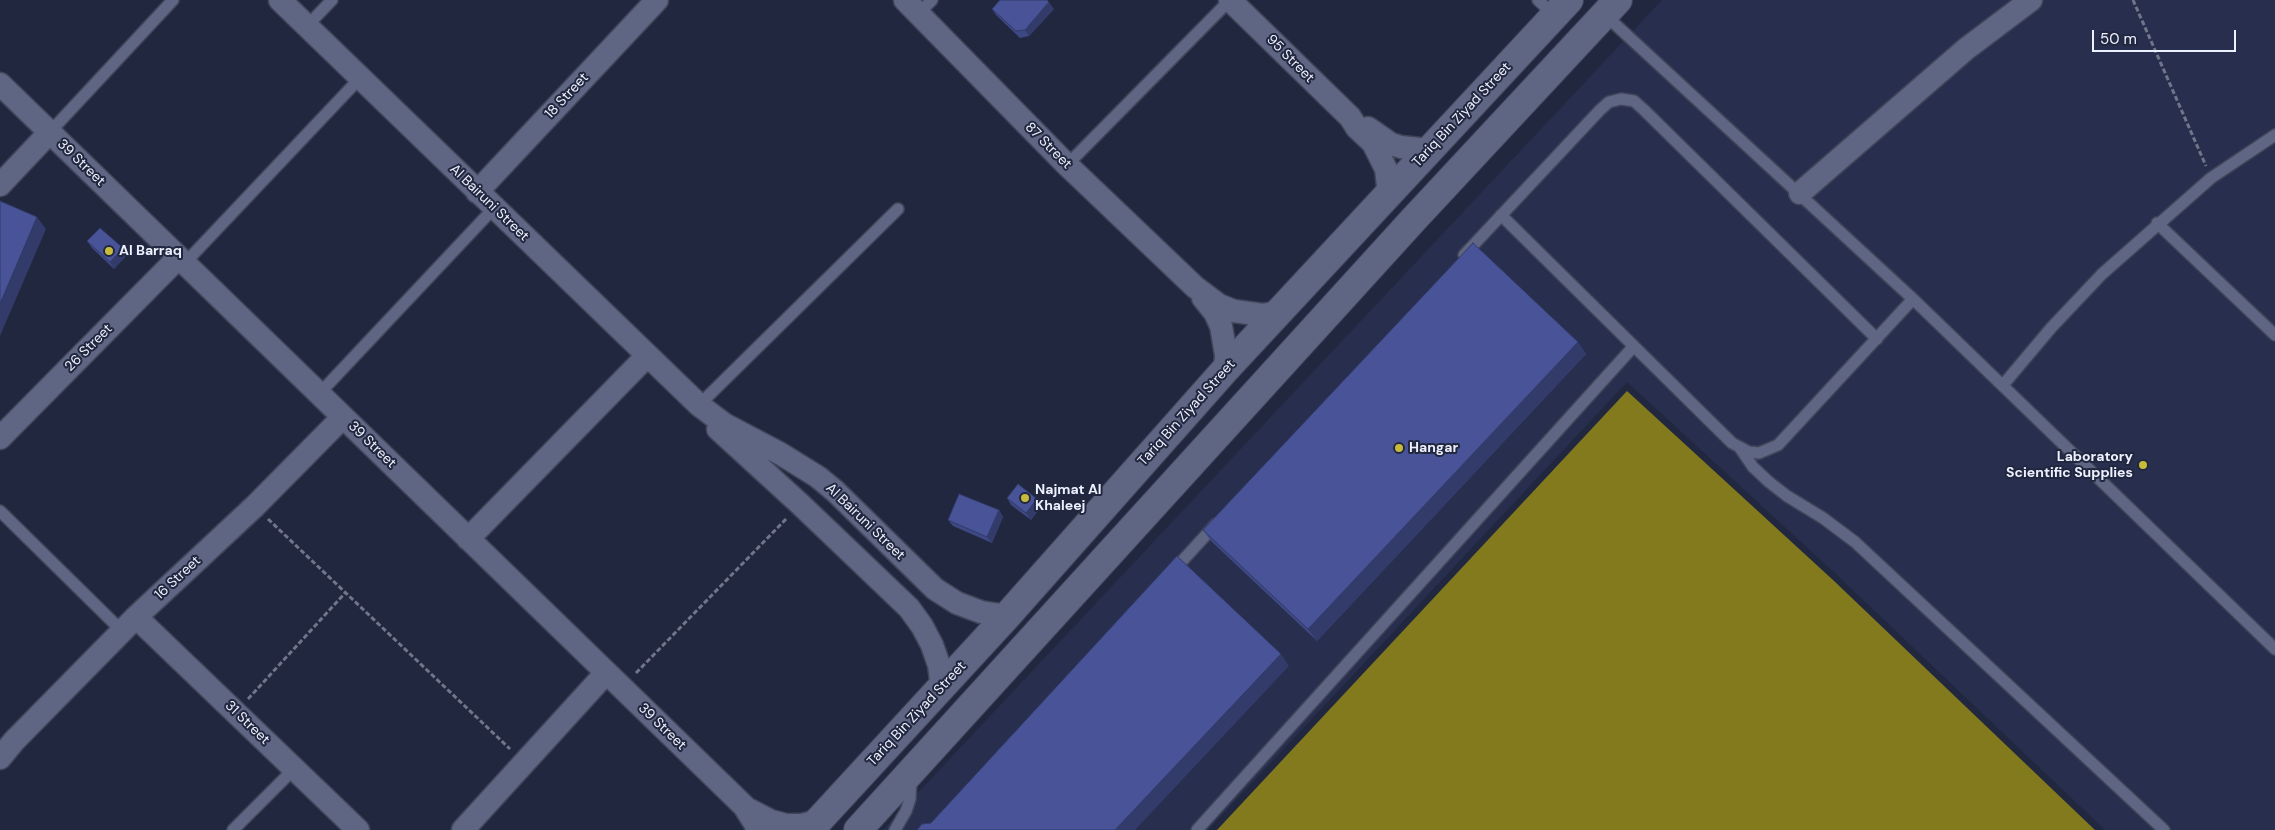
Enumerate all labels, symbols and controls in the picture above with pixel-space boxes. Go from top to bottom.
scale bar [2095,20,2239,52]
text: 50 m [2100,29,2137,49]
street label: 95 Street [1263,32,1317,86]
street label: Tariq Bin Ziyad Street [1409,59,1515,171]
street label: 18 Street [542,70,592,122]
street label: 87 Street [1021,119,1075,173]
street label: 39 Street [54,136,108,190]
street label: Al Bairuni Street [446,161,532,245]
place label: Al Barraq [119,243,182,259]
marker: Al Barraq [103,245,115,257]
street label: 26 Street [62,321,116,375]
street label: Tariq Bin Ziyad Street [1135,356,1239,470]
street label: 39 Street [345,418,399,472]
place label: Hangar [1409,440,1458,456]
marker: Hangar [1393,442,1405,454]
place label: Laboratory Scientific Supplies [2006,449,2133,482]
marker: Laboratory Scientific Supplies [2137,459,2149,471]
street label: Al Bairuni Street [822,480,908,564]
place label: Najmat Al Khaleej [1035,482,1102,514]
marker: Najmat Al Khaleej [1019,492,1031,504]
street label: 16 Street [152,553,204,603]
street label: Tariq Bin Ziyad Street [864,658,970,770]
street label: 31 Street [221,698,273,748]
street label: 39 Street [635,700,689,754]

